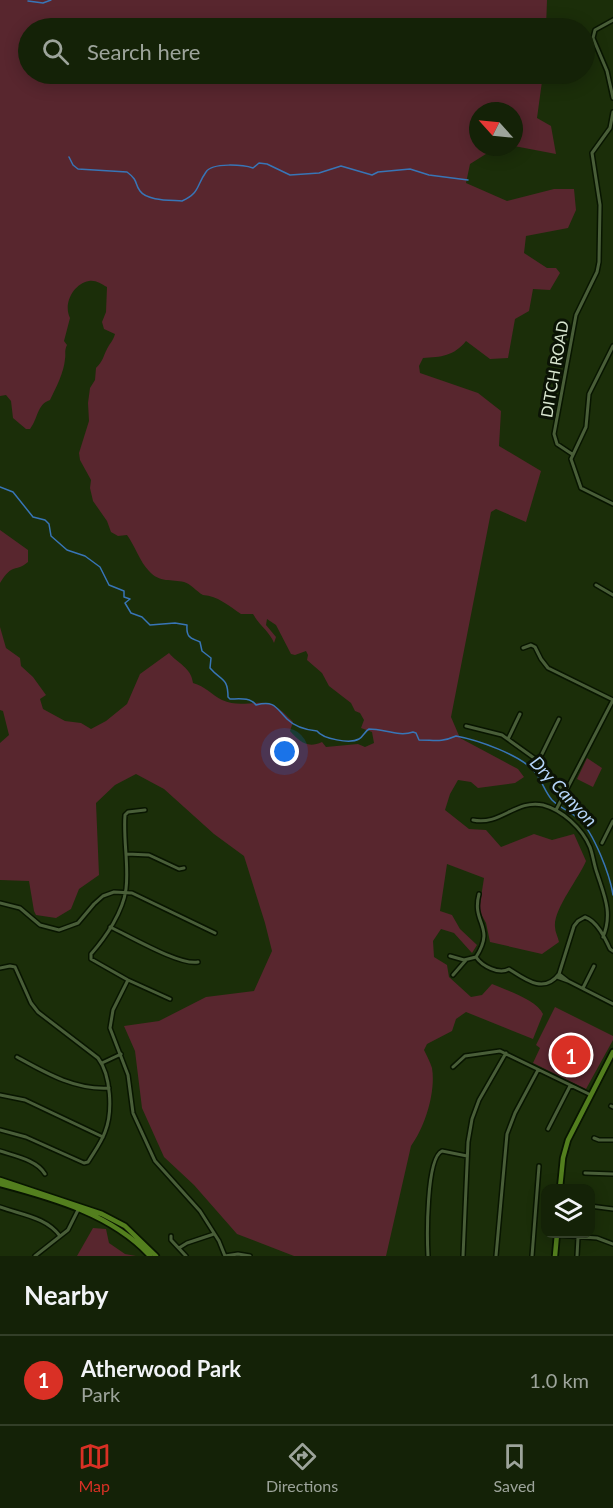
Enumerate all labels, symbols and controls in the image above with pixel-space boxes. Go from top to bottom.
search box [18,18,595,84]
icon: search [39,35,72,68]
text: Search here [87,38,200,65]
north arrow [469,102,523,156]
street label: DITCH ROAD [536,319,572,419]
your location [270,737,299,766]
water label: Dry Canyon [526,751,602,831]
pin: 1 [552,1032,590,1078]
map controls [541,1184,595,1238]
button: layers [541,1184,595,1238]
text: Nearby [24,1279,109,1311]
text: Atherwood Park [81,1355,241,1382]
text: 1 [38,1368,49,1392]
text: 1.0 km [529,1368,589,1392]
text: Park [81,1382,120,1406]
tab: Map [78,1440,111,1495]
tab: Directions [266,1440,338,1495]
tab: Saved [494,1440,535,1495]

